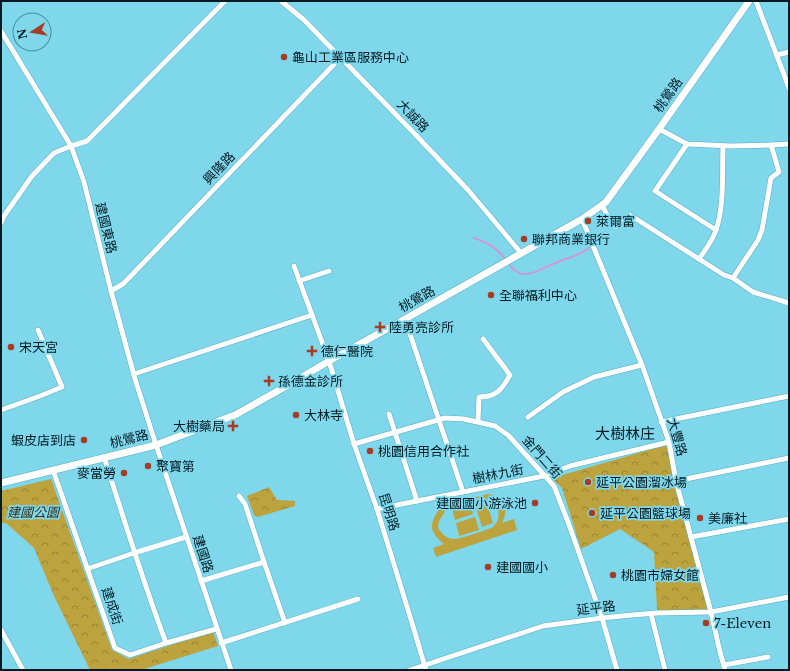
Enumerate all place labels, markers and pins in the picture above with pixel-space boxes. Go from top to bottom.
place label: 龜山工業區服務中心 [292,49,409,66]
marker: 龜山工業區服務中心 [279,52,289,62]
place label: 萊爾富 [596,213,635,230]
marker: 萊爾富 [583,216,593,226]
place label: 聯邦商業銀行 [532,231,610,248]
marker: 聯邦商業銀行 [519,234,529,244]
place label: 全聯福利中心 [499,287,577,304]
marker: 全聯福利中心 [486,290,496,300]
place label: 陸勇亮診所 [389,319,454,336]
marker: 陸勇亮診所 [374,321,386,333]
place label: 宋天宮 [19,339,58,356]
marker: 宋天宮 [6,342,16,352]
place label: 德仁醫院 [321,343,373,360]
marker: 德仁醫院 [306,345,318,357]
place label: 孫德金診所 [278,373,343,390]
marker: 孫德金診所 [263,375,275,387]
place label: 大林寺 [304,407,343,424]
marker: 大林寺 [291,410,301,420]
place label: 大樹藥局 [173,418,225,435]
marker: 大樹藥局 [228,421,238,431]
place label: 蝦皮店到店 [11,432,76,449]
marker: 蝦皮店到店 [79,435,89,445]
place label: 桃園信用合作社 [378,443,469,460]
marker: 桃園信用合作社 [365,446,375,456]
place label: 聚寶第 [156,458,195,475]
marker: 聚寶第 [143,461,153,471]
place label: 麥當勞 [77,465,116,482]
marker: 麥當勞 [119,468,129,478]
place label: 延平公園溜冰場 [596,474,687,491]
marker: 延平公園溜冰場 [583,477,593,487]
place label: 建國國小游泳池 [436,495,527,512]
marker: 建國國小游泳池 [530,498,540,508]
place label: 延平公園籃球場 [600,505,691,522]
marker: 延平公園籃球場 [587,508,597,518]
place label: 美廉社 [708,510,747,527]
marker: 美廉社 [695,513,705,523]
place label: 建國國小 [496,559,548,576]
marker: 建國國小 [483,562,493,572]
place label: 桃園市婦女館 [621,567,699,584]
marker: 桃園市婦女館 [608,570,618,580]
place label: 7-Eleven [714,615,771,632]
marker: 7-Eleven [701,618,711,628]

